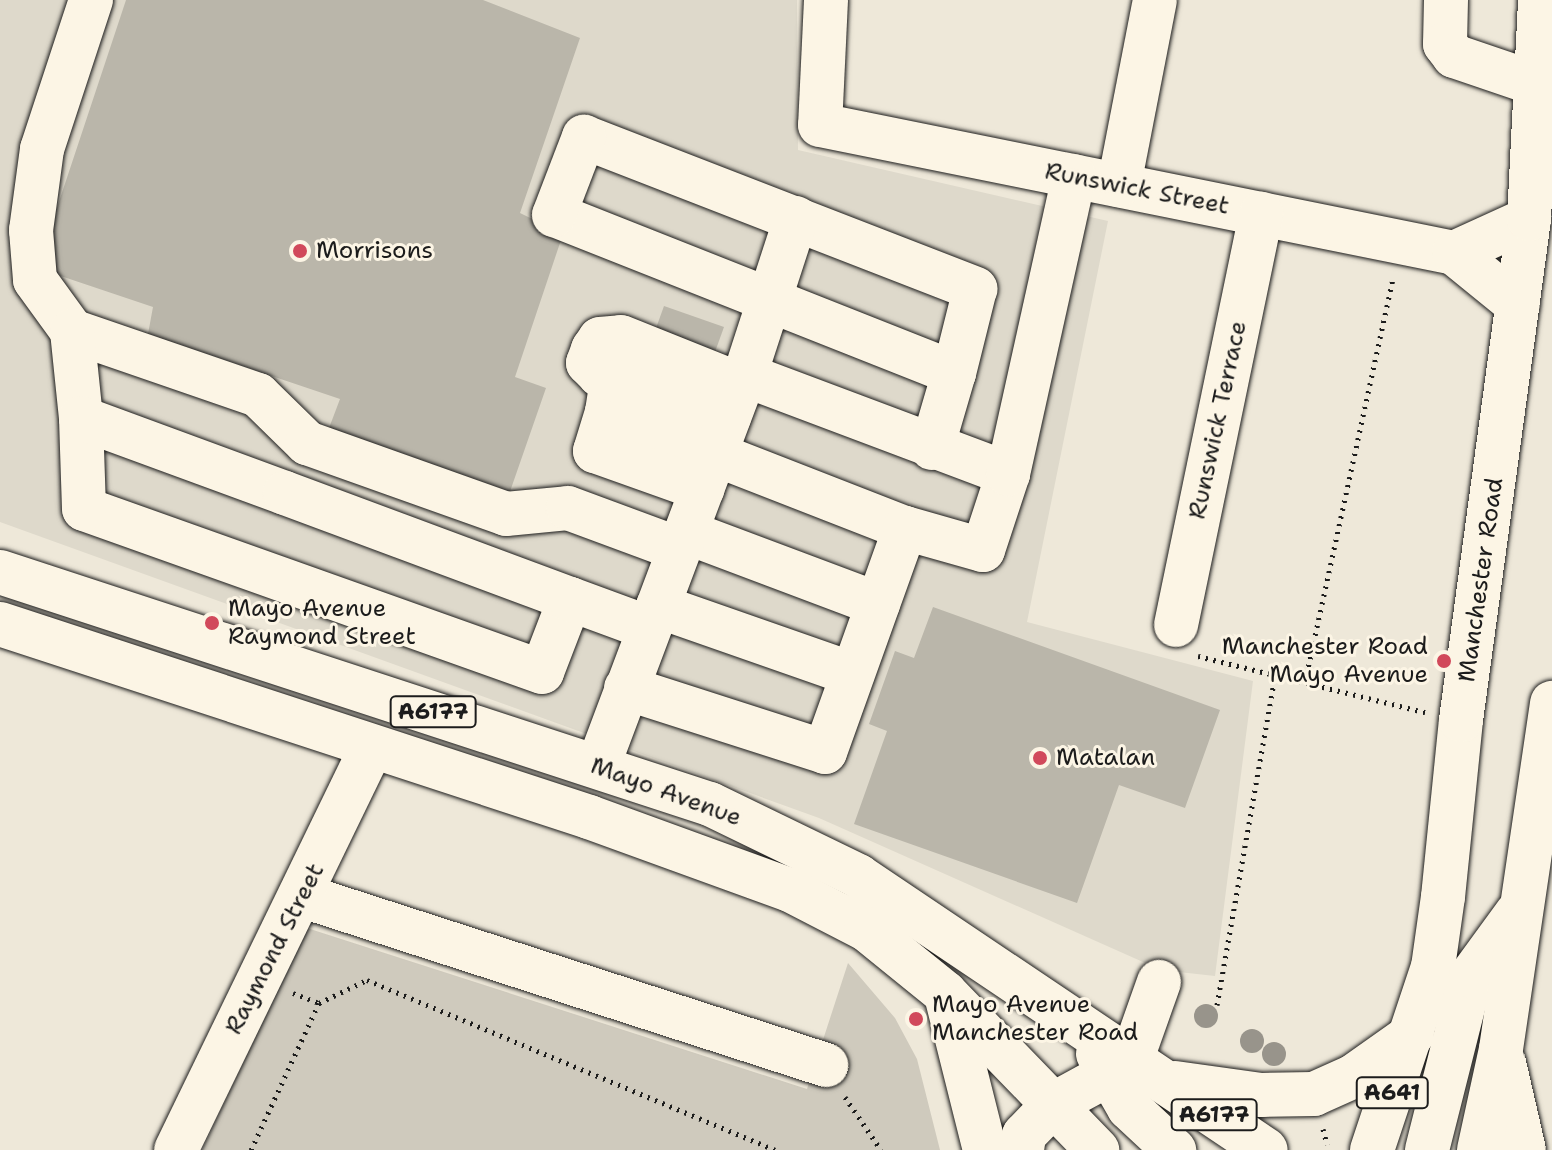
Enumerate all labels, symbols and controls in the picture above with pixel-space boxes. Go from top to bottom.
street label: Runswick Street [1042,157,1232,221]
place label: Morrisons [316,237,433,265]
marker: Morrisons [291,242,309,260]
street label: Runswick Terrace [1183,318,1253,522]
street label: Manchester Road [1452,476,1510,684]
place label: Mayo Avenue Raymond Street [228,595,416,651]
marker: Mayo Avenue Raymond Street [203,614,221,632]
place label: Manchester Road Mayo Avenue [1222,633,1428,689]
marker: Manchester Road Mayo Avenue [1435,652,1453,670]
road number: A6177 [389,694,477,730]
place label: Matalan [1056,744,1155,772]
marker: Matalan [1031,749,1049,767]
street label: Mayo Avenue [587,751,745,833]
street label: Raymond Street [220,859,330,1039]
place label: Mayo Avenue Manchester Road [932,991,1138,1047]
marker: Mayo Avenue Manchester Road [907,1010,925,1028]
road number: A641 [1354,1075,1430,1111]
road number: A6177 [1170,1097,1258,1133]

